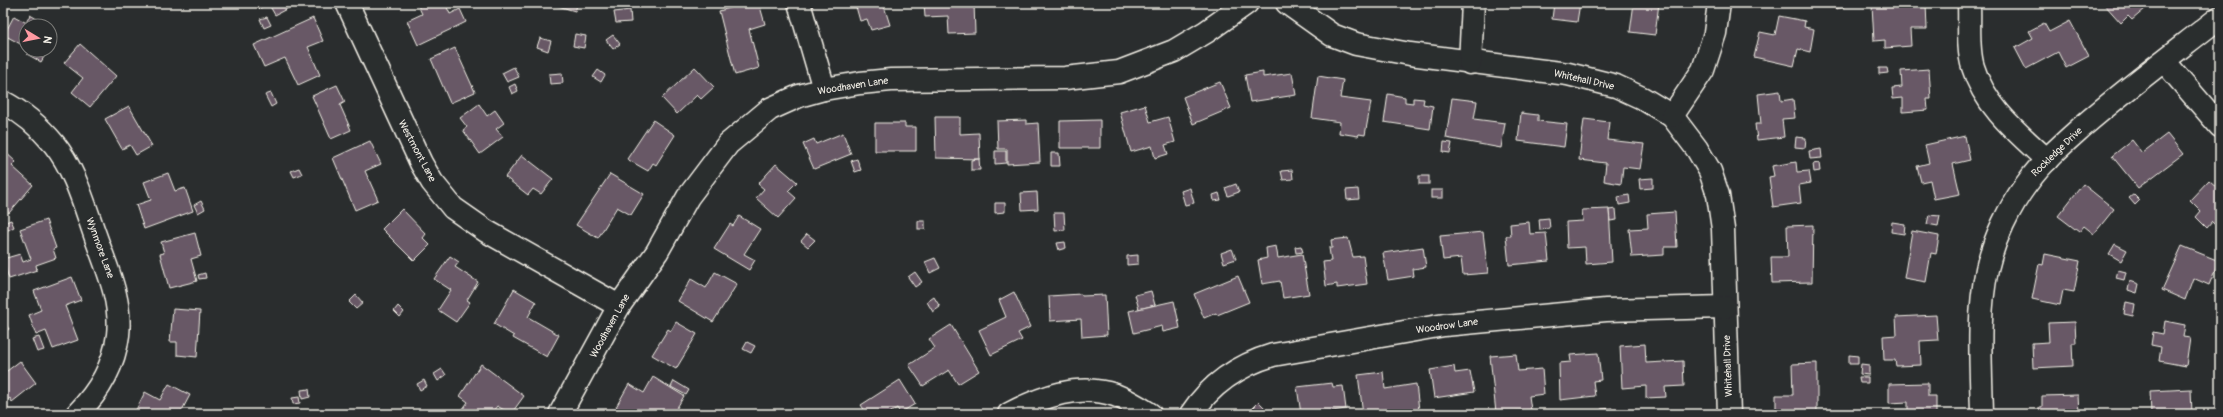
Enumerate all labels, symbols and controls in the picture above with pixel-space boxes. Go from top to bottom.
north arrow [18,18,58,58]
text: N [40,35,54,45]
street label: Whitehall Drive [1553,67,1615,93]
street label: Woodhaven Lane [817,74,889,97]
street label: Westmont Lane [396,118,438,184]
street label: Rockledge Drive [2029,125,2085,179]
street label: Wynmore Lane [83,216,117,280]
street label: Woodhaven Lane [587,292,633,360]
street label: Woodrow Lane [1415,316,1479,336]
street label: Whitehall Drive [1721,335,1735,397]

